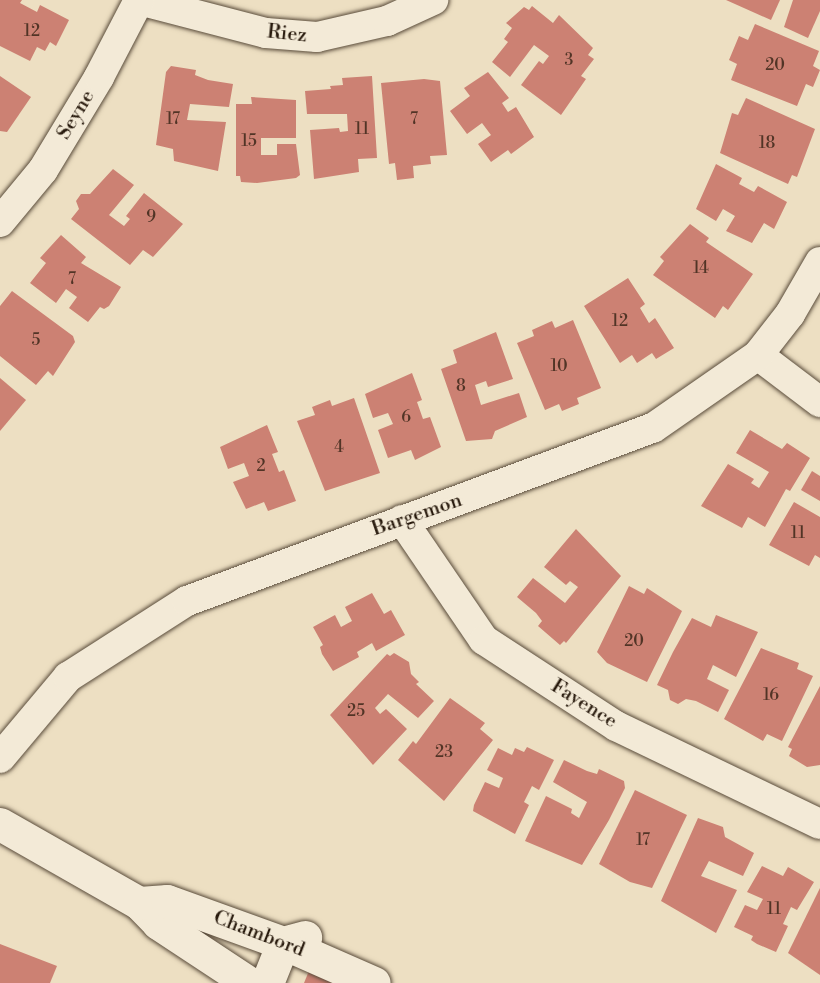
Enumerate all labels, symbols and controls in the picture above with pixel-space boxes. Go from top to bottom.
street label: Riez [266,20,308,48]
house number: 12 [24,21,40,41]
house number: 3 [565,50,573,70]
house number: 20 [765,55,785,75]
street label: Seyne [52,86,100,144]
house number: 17 [166,109,180,129]
house number: 7 [410,109,418,129]
house number: 11 [355,119,369,139]
house number: 15 [241,131,257,151]
house number: 18 [759,133,775,153]
house number: 9 [146,207,156,227]
house number: 14 [693,258,709,278]
house number: 7 [68,269,76,289]
house number: 12 [612,311,628,331]
house number: 5 [32,330,40,350]
house number: 10 [551,356,567,376]
house number: 8 [456,376,466,396]
house number: 6 [401,407,411,427]
house number: 4 [334,437,344,457]
house number: 2 [256,456,266,476]
street label: Bargemon [369,488,465,542]
house number: 11 [791,523,805,543]
house number: 20 [624,631,644,651]
street label: Fayence [546,674,622,734]
house number: 16 [763,685,779,705]
house number: 25 [347,701,365,721]
house number: 23 [435,742,453,762]
house number: 17 [636,830,650,850]
house number: 11 [767,899,781,919]
street label: Chambord [210,906,308,962]

